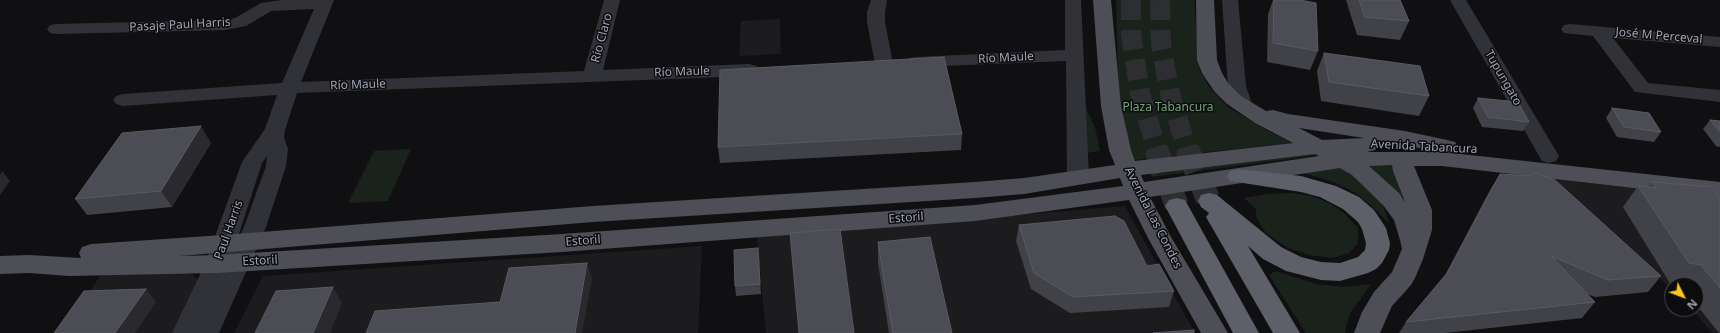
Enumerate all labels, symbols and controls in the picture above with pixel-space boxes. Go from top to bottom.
street label: Río Claro [589,12,615,64]
street label: Pasaje Paul Harris [129,15,231,35]
street label: José M Perceval [1615,25,1703,47]
street label: Tupungato [1481,48,1525,108]
street label: Río Maule [978,49,1034,67]
street label: Río Maule [654,64,710,80]
street label: Río Maule [330,77,386,93]
park label: Plaza Tabancura [1122,101,1214,115]
street label: Avenida Tabancura [1370,137,1478,157]
street label: Avenida Las Condes [1121,165,1185,271]
street label: Paul Harris [212,198,246,262]
street label: Estoril [888,210,924,226]
street label: Estoril [565,233,601,249]
street label: Estoril [242,253,278,269]
north arrow [1664,277,1704,317]
text: N [1684,296,1701,313]

